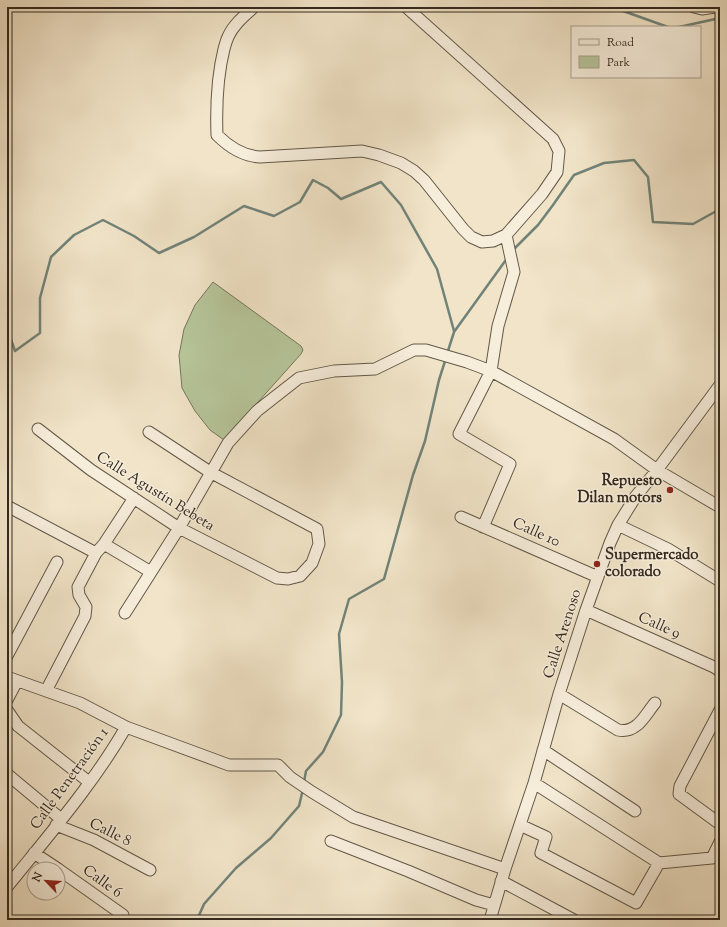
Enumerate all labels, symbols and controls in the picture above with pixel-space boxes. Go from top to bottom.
legend [571,26,701,78]
text: Road [607,34,634,52]
text: Park [607,54,630,72]
street label: Calle Agustín Bebeta [92,447,218,537]
place label: Repuesto Dilan motors [577,471,662,509]
marker: Repuesto Dilan motors [665,485,675,495]
street label: Calle 10 [509,513,563,553]
place label: Supermercado colorado [605,545,698,583]
marker: Supermercado colorado [592,559,602,569]
street label: Calle Arenoso [539,587,587,681]
street label: Calle 9 [634,607,684,645]
street label: Calle Penetración 1 [26,724,114,834]
street label: Calle 8 [85,814,135,852]
street label: Calle 6 [78,860,126,904]
north arrow [26,861,66,901]
text: N [28,870,47,885]

